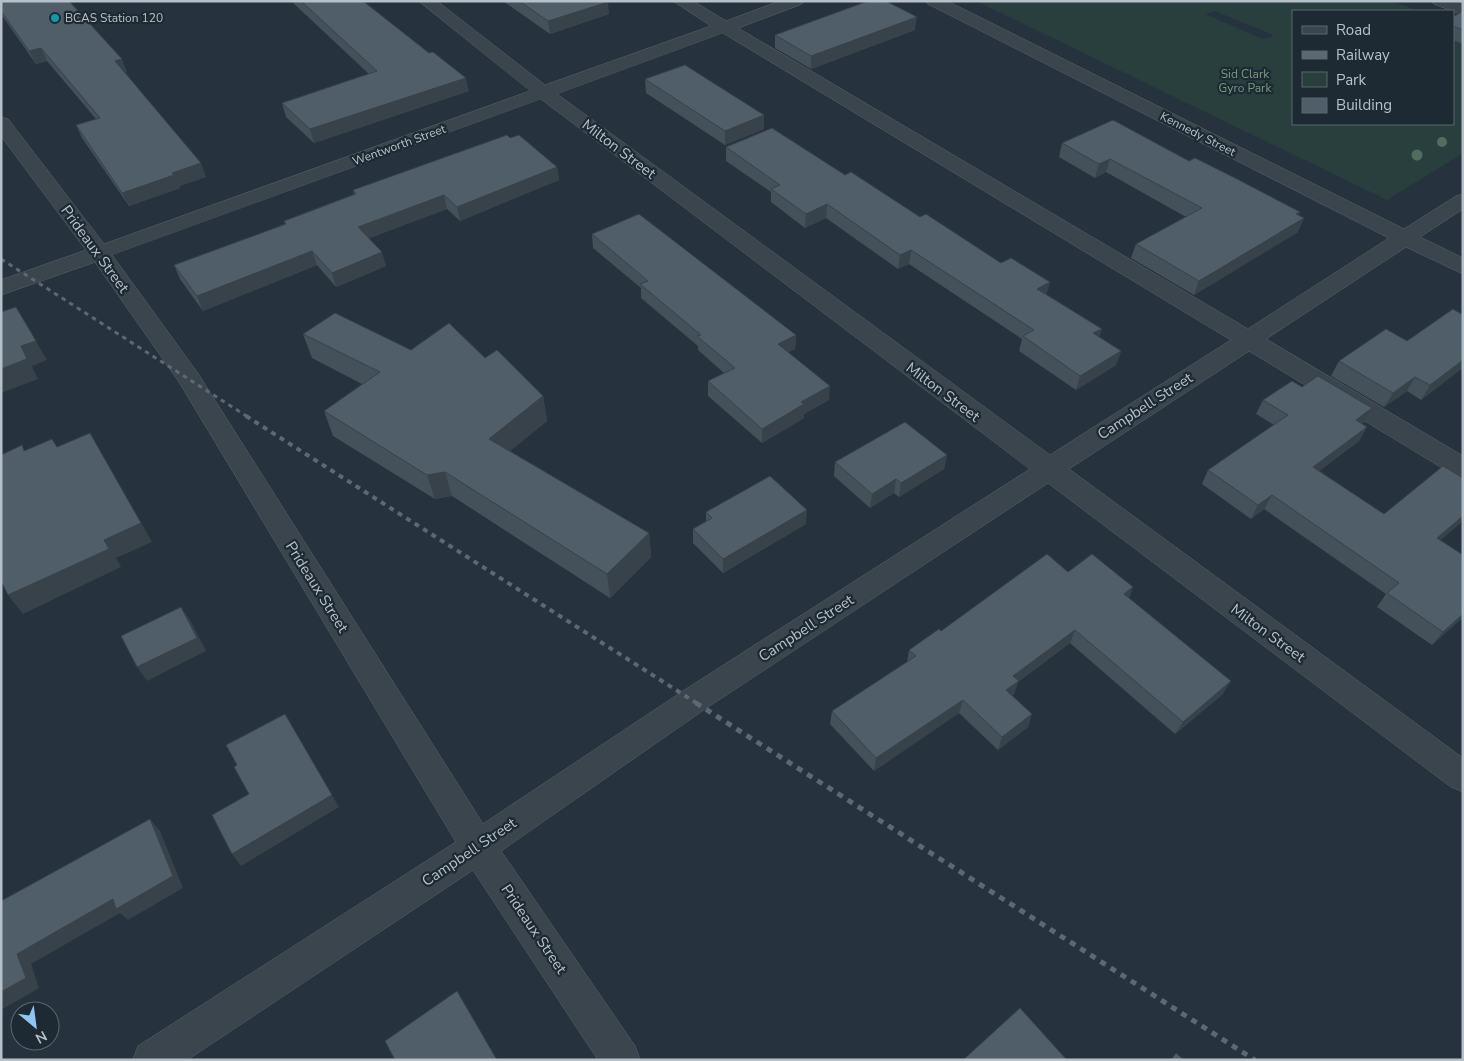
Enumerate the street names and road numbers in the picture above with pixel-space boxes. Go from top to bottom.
street label: Kennedy Street [1157,108,1239,160]
street label: Milton Street [578,115,661,184]
street label: Wentworth Street [350,120,449,169]
street label: Prideaux Street [56,201,134,298]
street label: Milton Street [902,358,985,427]
street label: Campbell Street [1094,367,1197,444]
street label: Prideaux Street [281,538,353,637]
street label: Campbell Street [755,589,858,666]
street label: Milton Street [1227,599,1310,667]
street label: Campbell Street [418,813,521,891]
street label: Prideaux Street [497,880,572,978]

